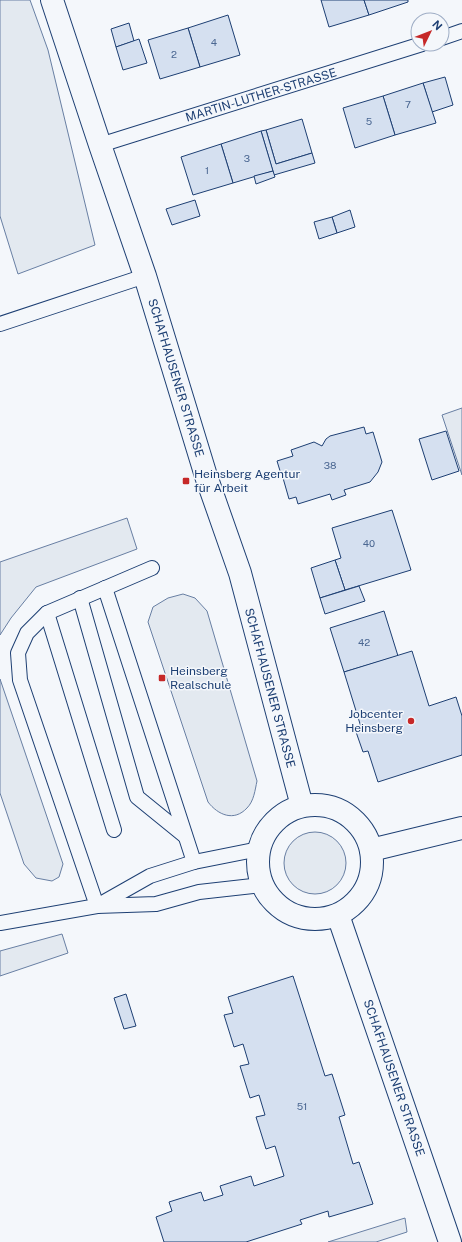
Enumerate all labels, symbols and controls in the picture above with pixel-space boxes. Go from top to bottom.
north arrow [410,12,450,52]
text: N [430,18,445,32]
house number: 4 [211,36,217,48]
house number: 2 [171,48,177,60]
street label: MARTIN-LUTHER-STRASSE [184,65,338,125]
house number: 7 [405,98,411,110]
house number: 5 [366,115,372,127]
house number: 3 [244,152,250,164]
house number: 1 [205,164,209,176]
street label: SCHAFHAUSENER STRASSE [145,297,207,459]
house number: 38 [324,459,336,471]
place label: Heinsberg Agentur für Arbeit [194,467,300,495]
marker: Heinsberg Agentur für Arbeit [181,476,191,486]
house number: 40 [363,537,375,549]
street label: SCHAFHAUSENER STRASSE [242,607,298,769]
house number: 42 [358,636,370,648]
place label: Heinsberg Realschule [170,664,232,692]
marker: Heinsberg Realschule [157,673,167,683]
place label: Jobcenter Heinsberg [345,707,403,735]
marker: Jobcenter Heinsberg [406,716,416,726]
street label: SCHAFHAUSENER STRASSE [361,998,427,1158]
house number: 51 [297,1100,307,1112]

